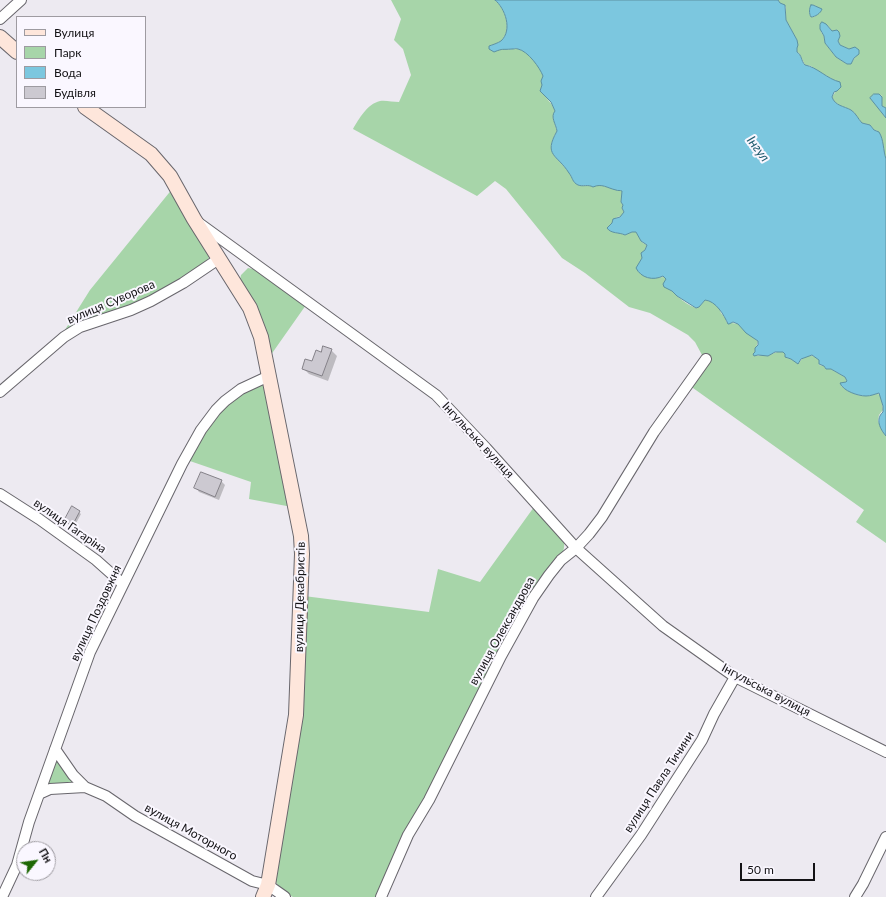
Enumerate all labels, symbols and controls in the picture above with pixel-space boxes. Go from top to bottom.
legend [16,16,146,108]
text: Вулиця [54,25,94,40]
text: Парк [54,45,82,60]
text: Вода [54,65,82,80]
text: Будівля [54,85,96,100]
water label: Інгул [743,133,773,165]
street label: вулиця Суворова [65,277,157,327]
street label: Інгульська вулиця [439,399,517,481]
street label: вулиця Гагаріна [31,496,109,556]
street label: вулиця Декабристів [292,542,308,652]
street label: вулиця Поздовжня [67,563,125,663]
street label: вулиця Олександрова [466,574,538,688]
street label: Інгульська вулиця [719,660,813,720]
street label: вулиця Павла Тичини [621,729,697,835]
street label: вулиця Моторного [142,801,240,863]
north arrow [16,841,56,881]
text: Пн [37,846,55,865]
scale bar [742,855,817,881]
text: 50 m [747,862,774,877]

